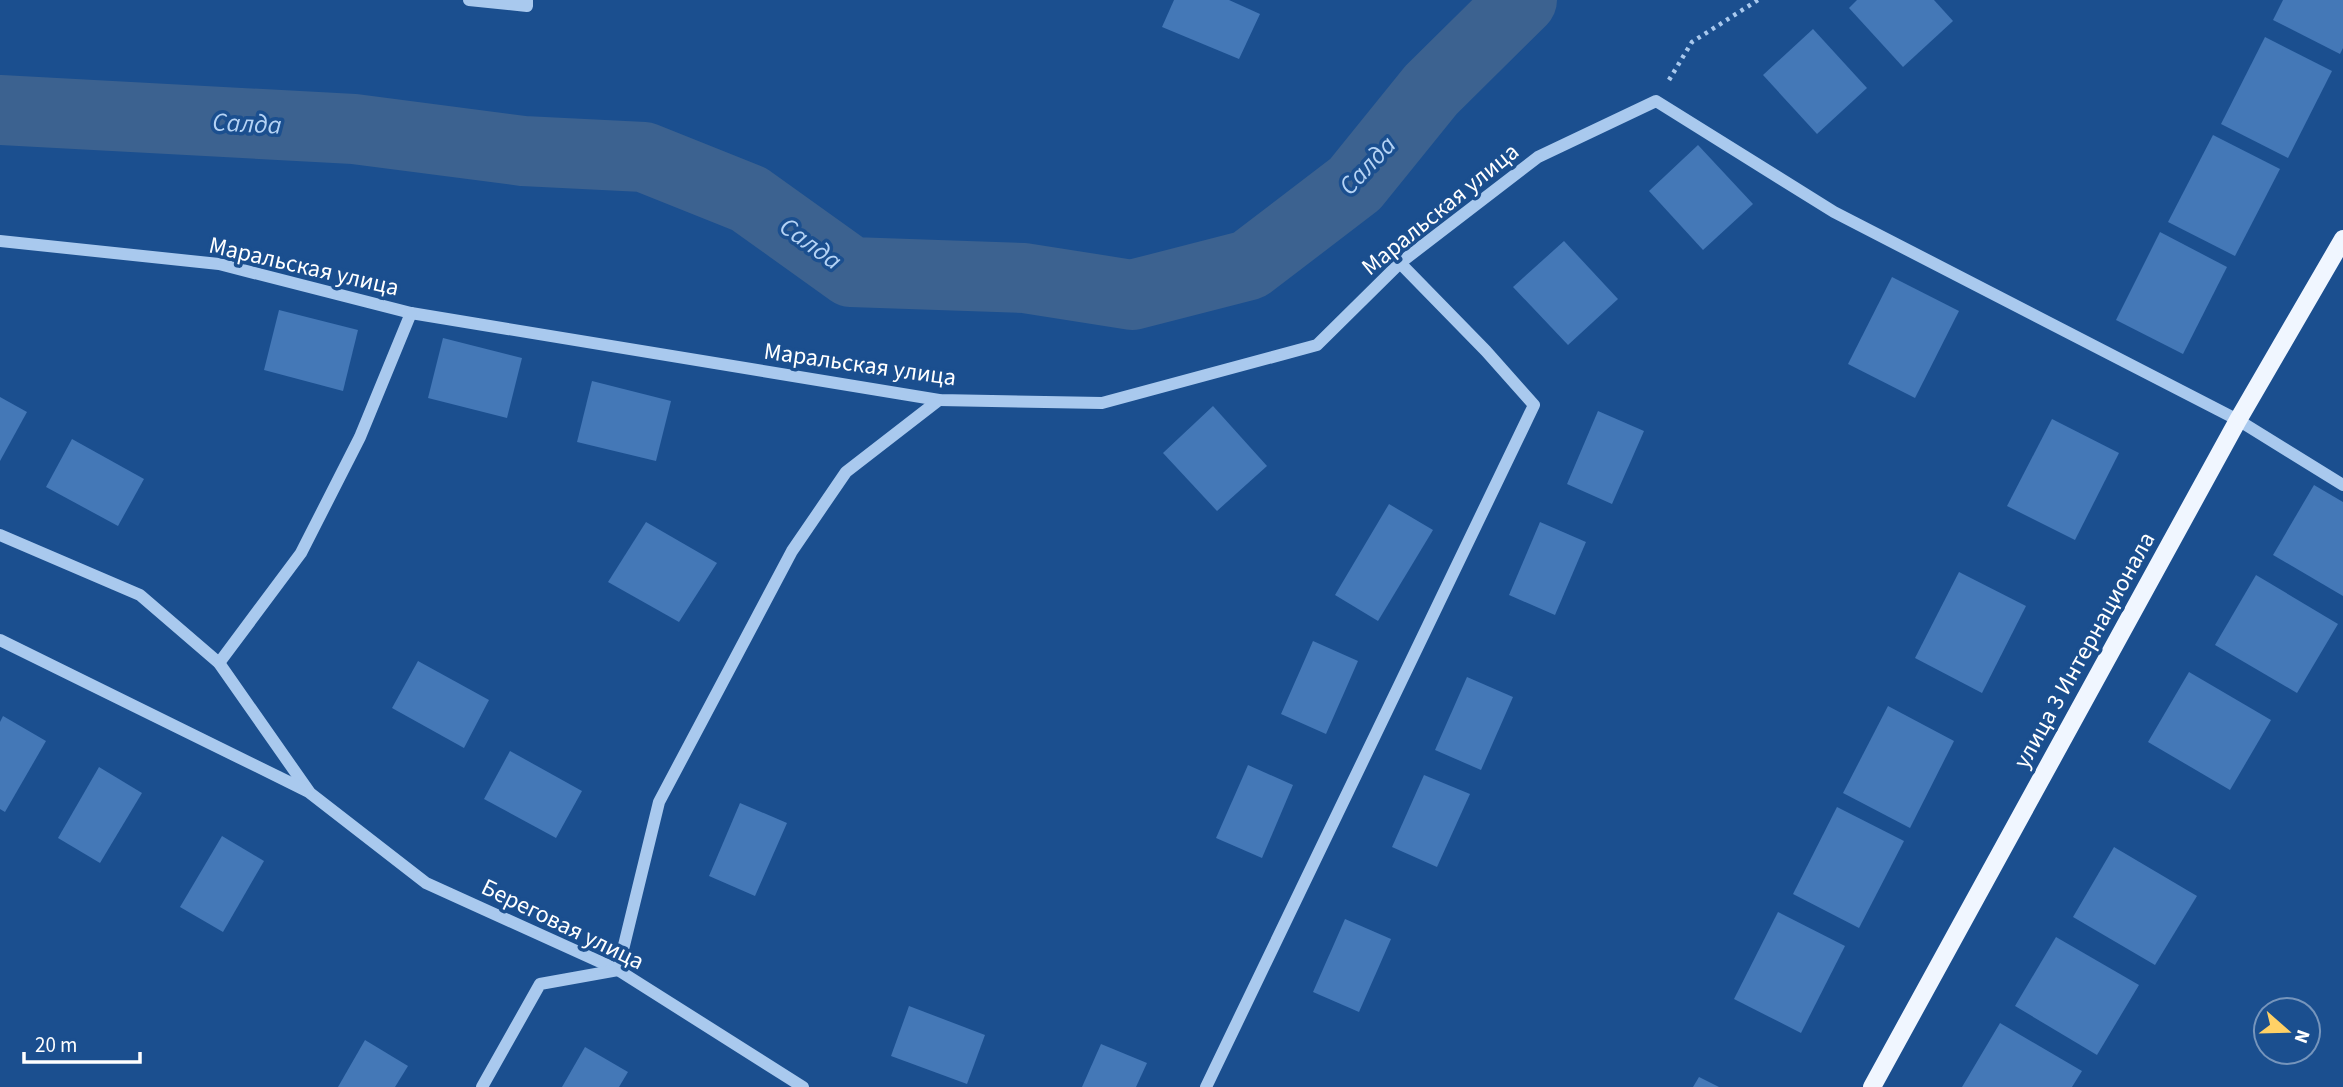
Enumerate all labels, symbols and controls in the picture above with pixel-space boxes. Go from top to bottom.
water label: Салда [211,103,283,144]
water label: Салда [1330,127,1405,203]
street label: Маральская улица [1354,135,1527,284]
water label: Салда [772,208,850,279]
street label: Маральская улица [205,228,402,305]
street label: Маральская улица [761,334,958,395]
street label: улица 3 Интернационала [2005,526,2164,775]
street label: Береговая улица [475,870,650,979]
north arrow [2252,996,2322,1066]
scale bar [24,1020,140,1064]
text: N [2287,1026,2316,1047]
text: 20 m [35,1030,77,1060]

